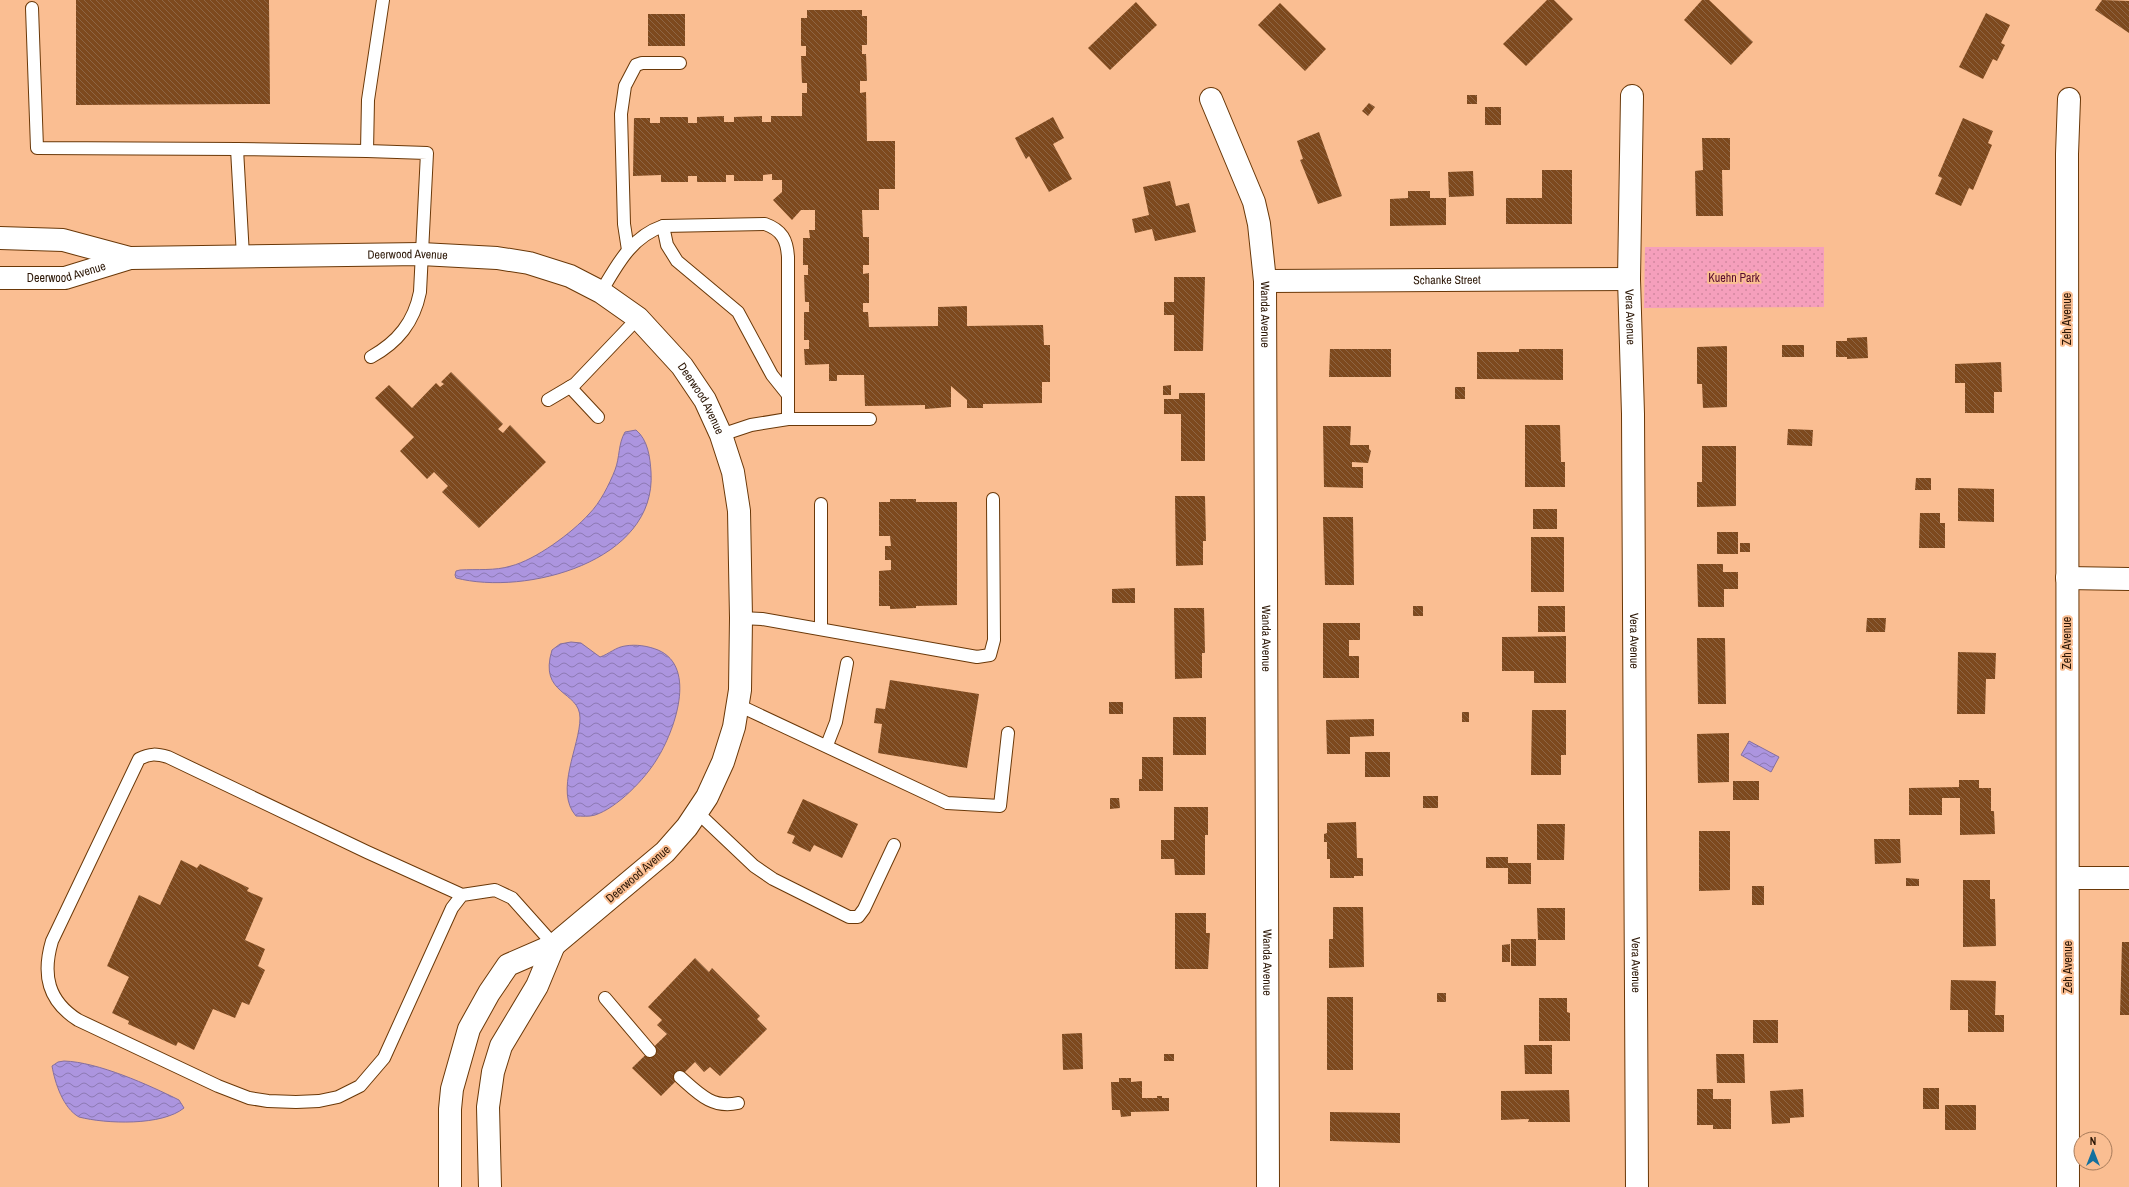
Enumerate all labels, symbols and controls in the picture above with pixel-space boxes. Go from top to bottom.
street label: Deerwood Avenue [367,246,448,263]
street label: Deerwood Avenue [27,258,108,286]
park label: Kuehn Park [1708,270,1760,286]
street label: Schanke Street [1413,272,1481,288]
street label: Wanda Avenue [1257,281,1273,348]
street label: Vera Avenue [1621,289,1639,345]
street label: Zeh Avenue [2059,293,2075,345]
street label: Deerwood Avenue [674,360,728,437]
street label: Wanda Avenue [1258,605,1274,672]
street label: Vera Avenue [1626,613,1642,669]
street label: Zeh Avenue [2059,617,2075,669]
street label: Deerwood Avenue [602,842,674,906]
street label: Wanda Avenue [1259,929,1275,996]
street label: Vera Avenue [1628,937,1644,993]
street label: Zeh Avenue [2060,941,2076,993]
north arrow [2073,1131,2113,1171]
text: N [2090,1134,2096,1148]

